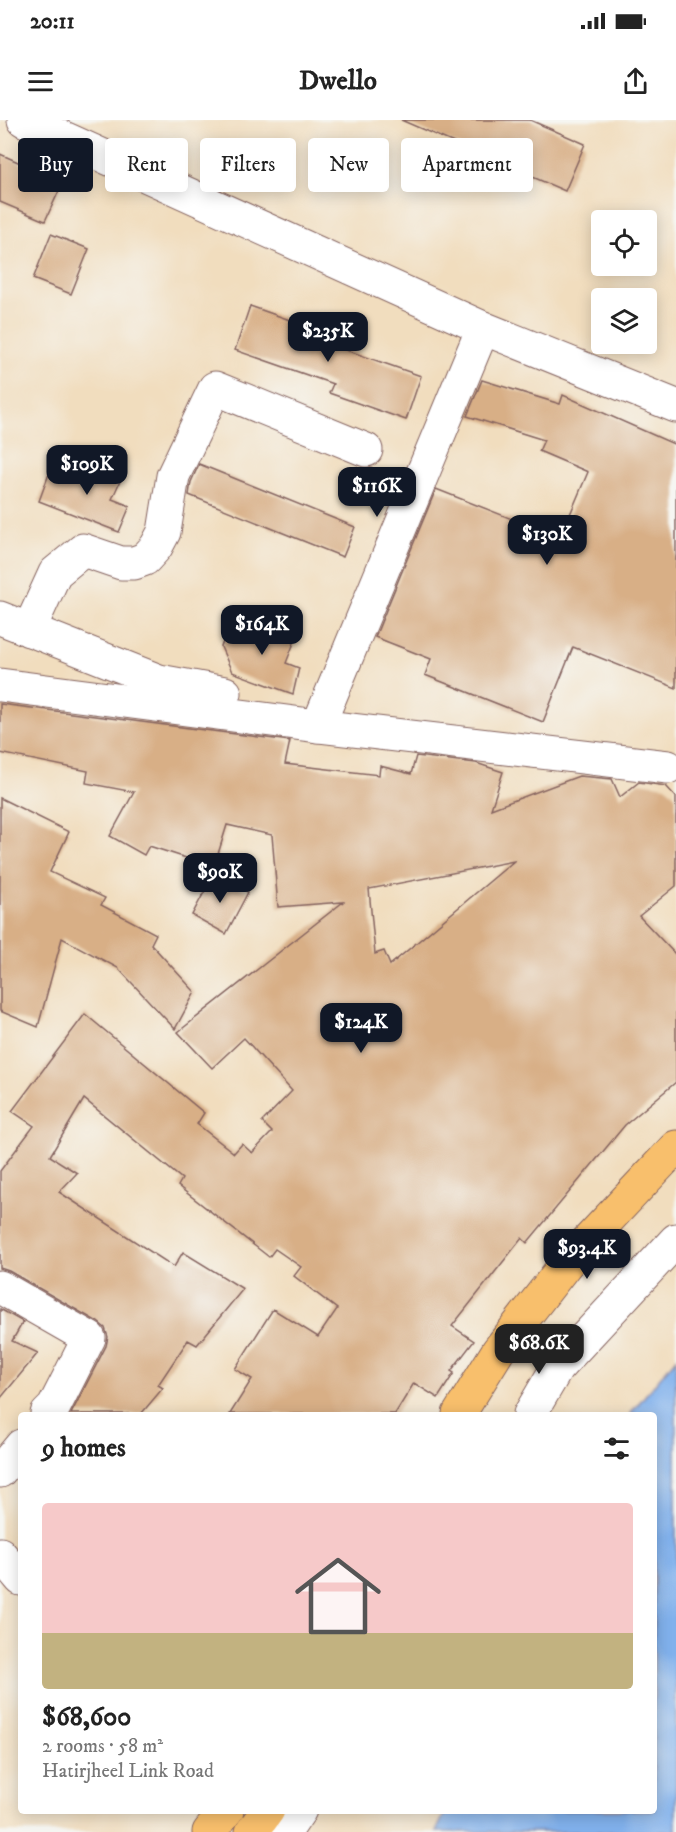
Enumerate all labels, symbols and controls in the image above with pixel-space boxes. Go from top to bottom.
text: 20:11 [30,8,75,35]
text: Dwello [299,64,377,98]
icon: menu [24,65,57,98]
icon: share [619,65,652,98]
chip: Buy [18,138,93,192]
chip: Rent [105,138,188,192]
chip: Filters [200,138,296,192]
chip: New [308,138,389,192]
chip: Apartment [401,138,533,192]
map controls [591,210,657,354]
button: locate [591,210,657,276]
button: layers [591,288,657,354]
pin: $235K [286,312,370,363]
text: $235K [302,319,354,344]
pin: $109K [45,445,129,496]
text: $109K [61,452,113,477]
pin: $116K [335,467,419,518]
text: $116K [352,474,402,499]
pin: $130K [505,515,589,566]
text: $130K [522,522,572,547]
pin: $164K [220,605,304,656]
text: $164K [235,612,289,637]
pin: $90K [184,853,256,904]
text: $90K [197,860,243,885]
pin: $124K [319,1003,403,1054]
text: $124K [334,1010,388,1035]
pin: $93.4K [538,1229,636,1280]
text: $93.4K [558,1236,616,1261]
pin: $68.6K [490,1324,588,1375]
text: $68.6K [509,1331,569,1356]
text: 9 homes [42,1432,126,1465]
icon: filters [600,1432,633,1465]
icon: home [284,1542,392,1650]
text: $68,600 [42,1701,131,1734]
text: 2 rooms · 58 m² [42,1734,163,1759]
text: Hatirjheel Link Road [42,1759,214,1784]

